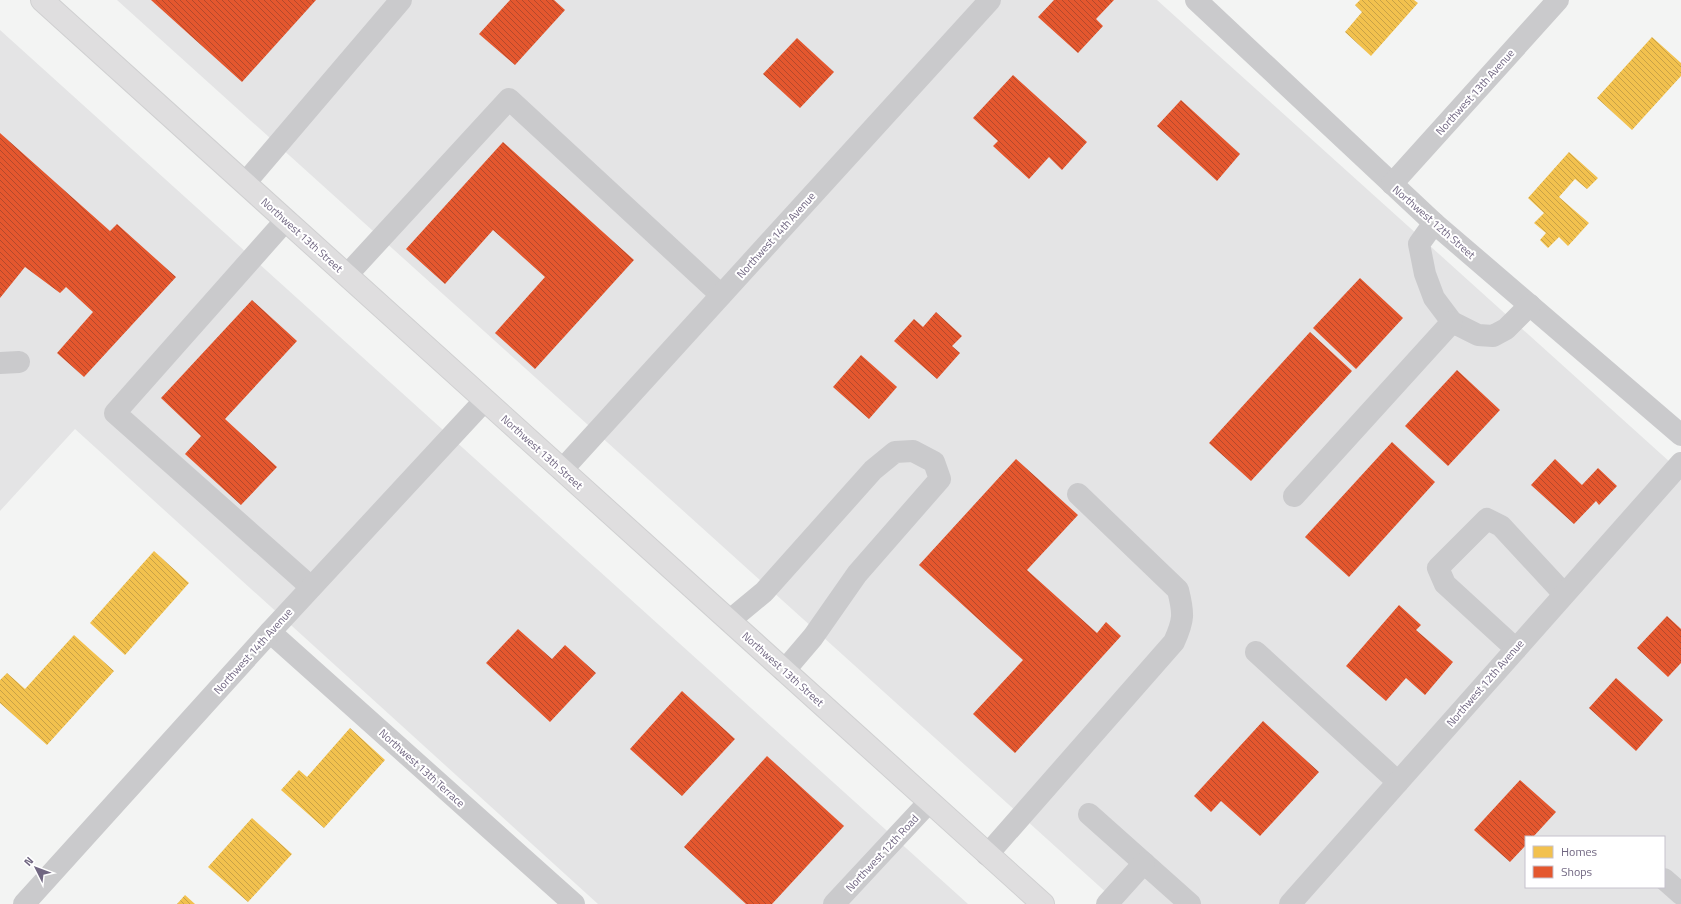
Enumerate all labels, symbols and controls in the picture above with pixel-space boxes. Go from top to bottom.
street label: Northwest 13th Avenue [1432,45,1518,139]
street label: Northwest 12th Street [1389,182,1479,263]
street label: Northwest 14th Avenue [733,188,819,282]
street label: Northwest 13th Street [258,194,346,276]
street label: Northwest 13th Street [498,411,586,493]
street label: Northwest 14th Avenue [210,604,296,698]
street label: Northwest 13th Street [739,628,827,710]
street label: Northwest 12th Avenue [1443,636,1528,730]
street label: Northwest 13th Terrace [376,725,469,811]
street label: Northwest 12th Road [842,811,922,895]
legend [1525,836,1665,888]
text: Homes [1561,842,1597,861]
north arrow [16,848,56,888]
text: N [20,853,37,869]
text: Shops [1561,862,1593,881]

